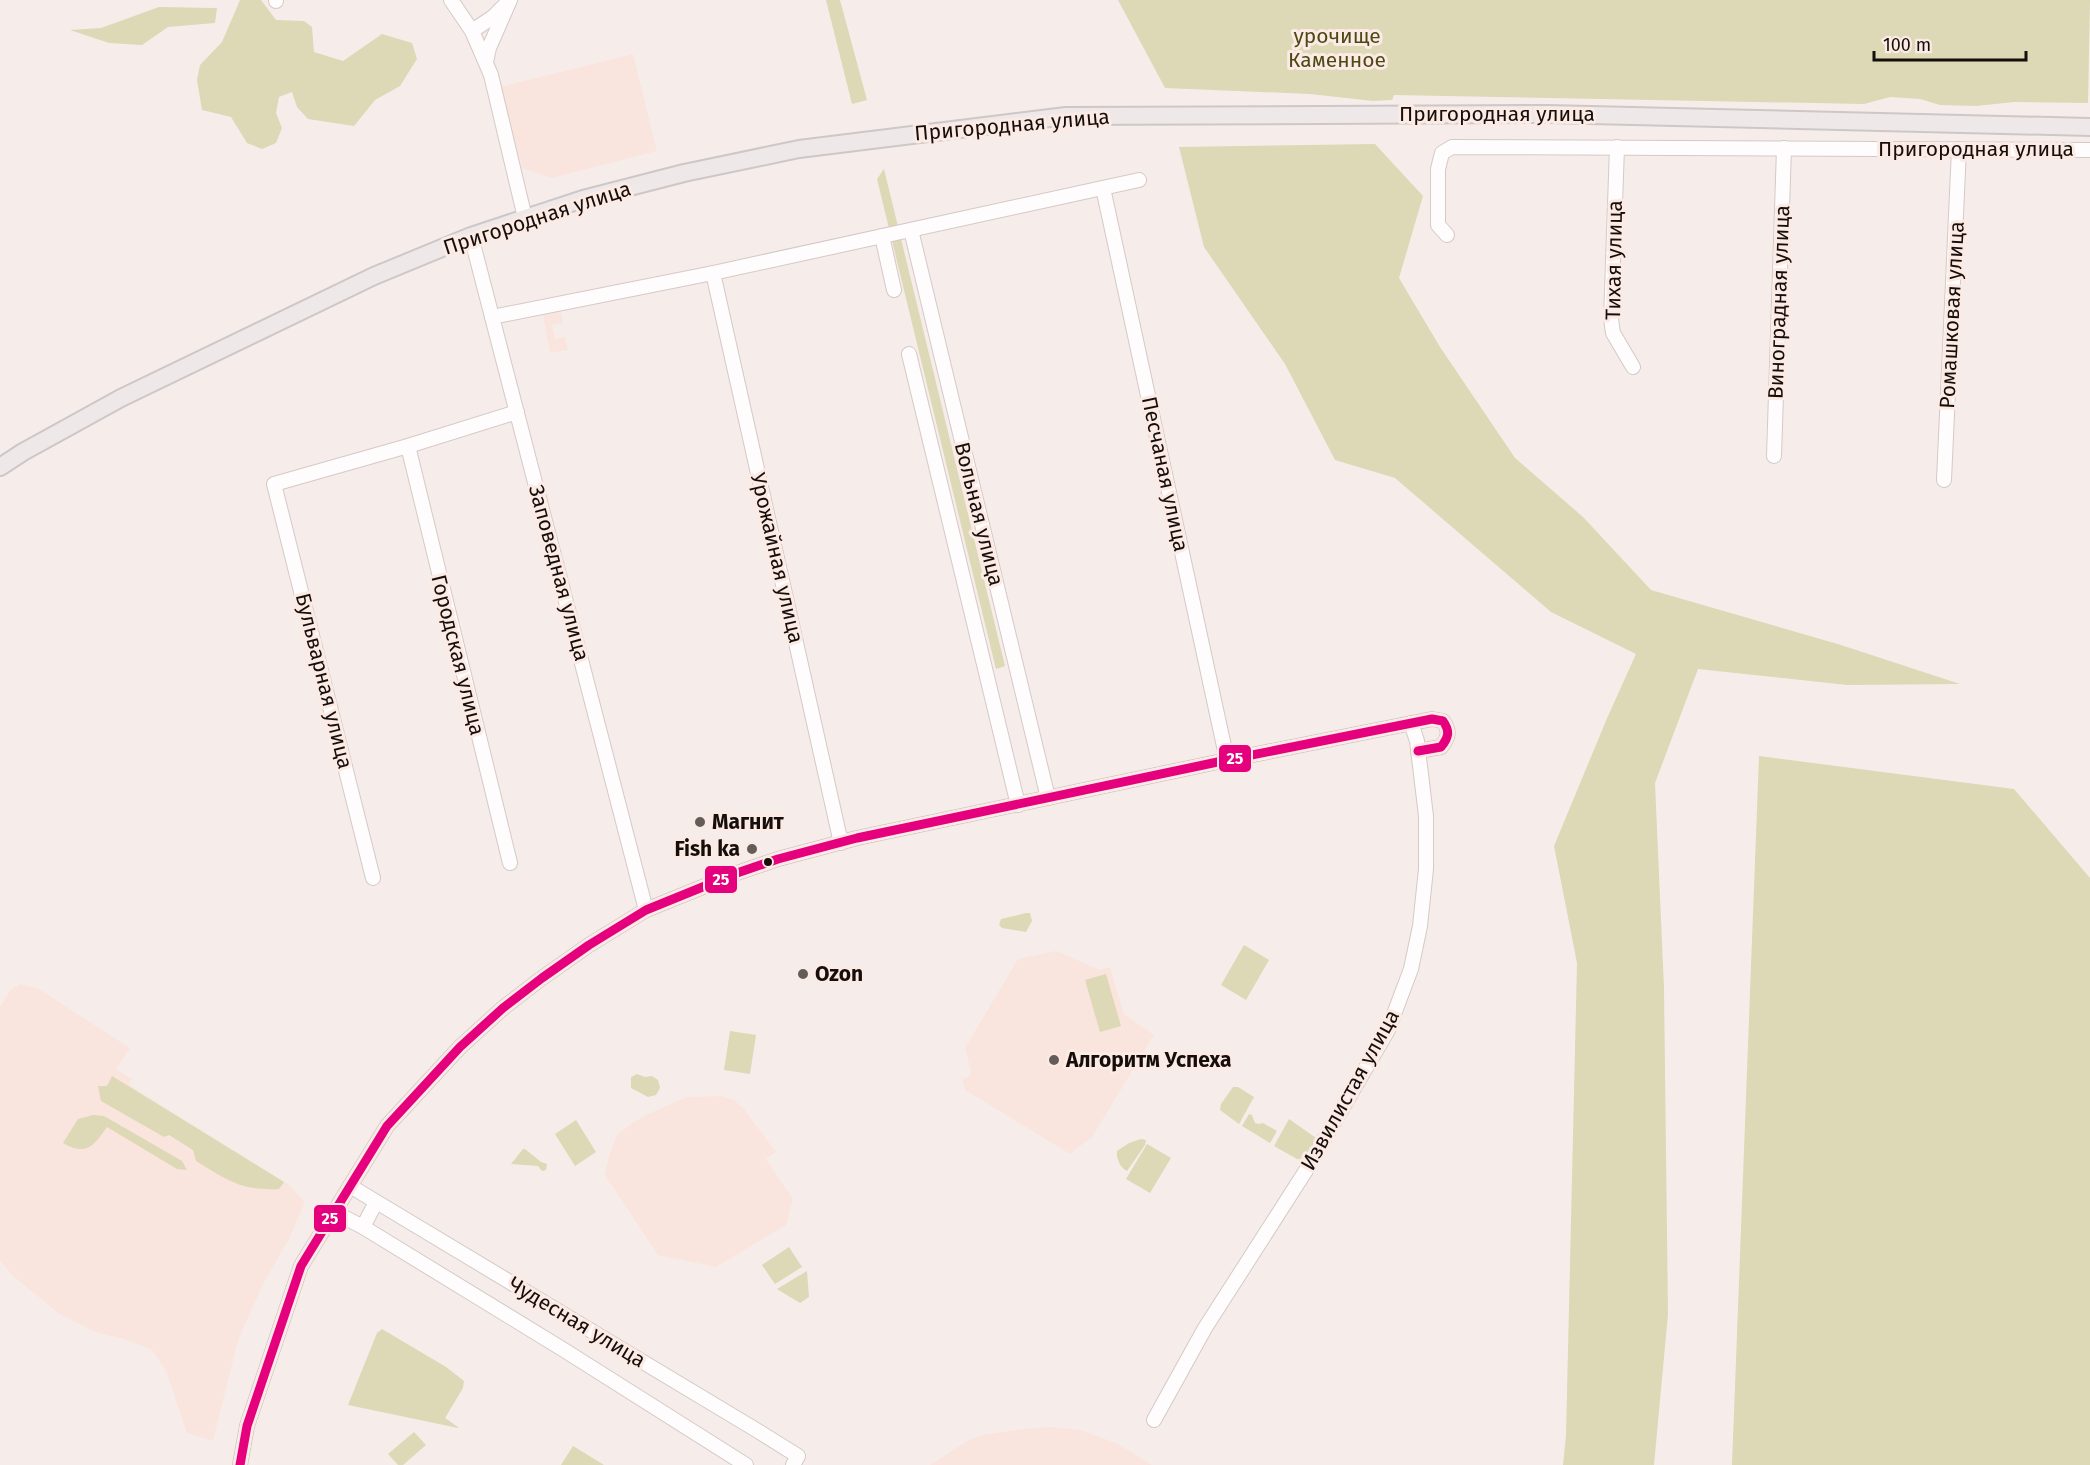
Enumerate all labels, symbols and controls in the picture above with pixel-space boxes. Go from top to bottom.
park label: урочище Каменное [1288,23,1386,73]
scale bar [1874,24,2026,62]
text: 100 m [1883,34,1931,56]
street label: Пригородная улица [1399,101,1595,127]
street label: Пригородная улица [913,104,1111,146]
street label: Пригородная улица [1878,136,2074,162]
street label: Пригородная улица [440,175,634,261]
street label: Тихая улица [1600,200,1628,320]
street label: Виноградная улица [1763,205,1795,399]
street label: Ромашковая улица [1934,221,1970,409]
street label: Песчаная улица [1136,394,1194,554]
street label: Вольная улица [949,439,1009,589]
street label: Урожайная улица [745,470,809,646]
street label: Заповедная улица [523,482,595,664]
street label: Городская улица [425,572,491,738]
street label: Бульварная улица [290,590,358,772]
line badge: 25 [1218,744,1252,773]
text: 25 [1227,749,1244,768]
place label: Магнит [712,809,785,835]
marker: Магнит [693,815,707,829]
place label: Fish ka [674,836,740,862]
marker: Fish ka [745,842,759,856]
unlabelled marker [762,856,774,868]
line badge: 25 [704,865,738,894]
text: 25 [713,870,730,889]
place label: Ozon [815,961,863,987]
marker: Ozon [796,967,810,981]
street label: Извилистая улица [1295,1005,1405,1175]
place label: Алгоритм Успеха [1065,1047,1232,1073]
marker: Алгоритм Успеха [1047,1053,1061,1067]
line badge: 25 [313,1204,347,1233]
text: 25 [322,1209,339,1228]
street label: Чудесная улица [504,1271,650,1373]

